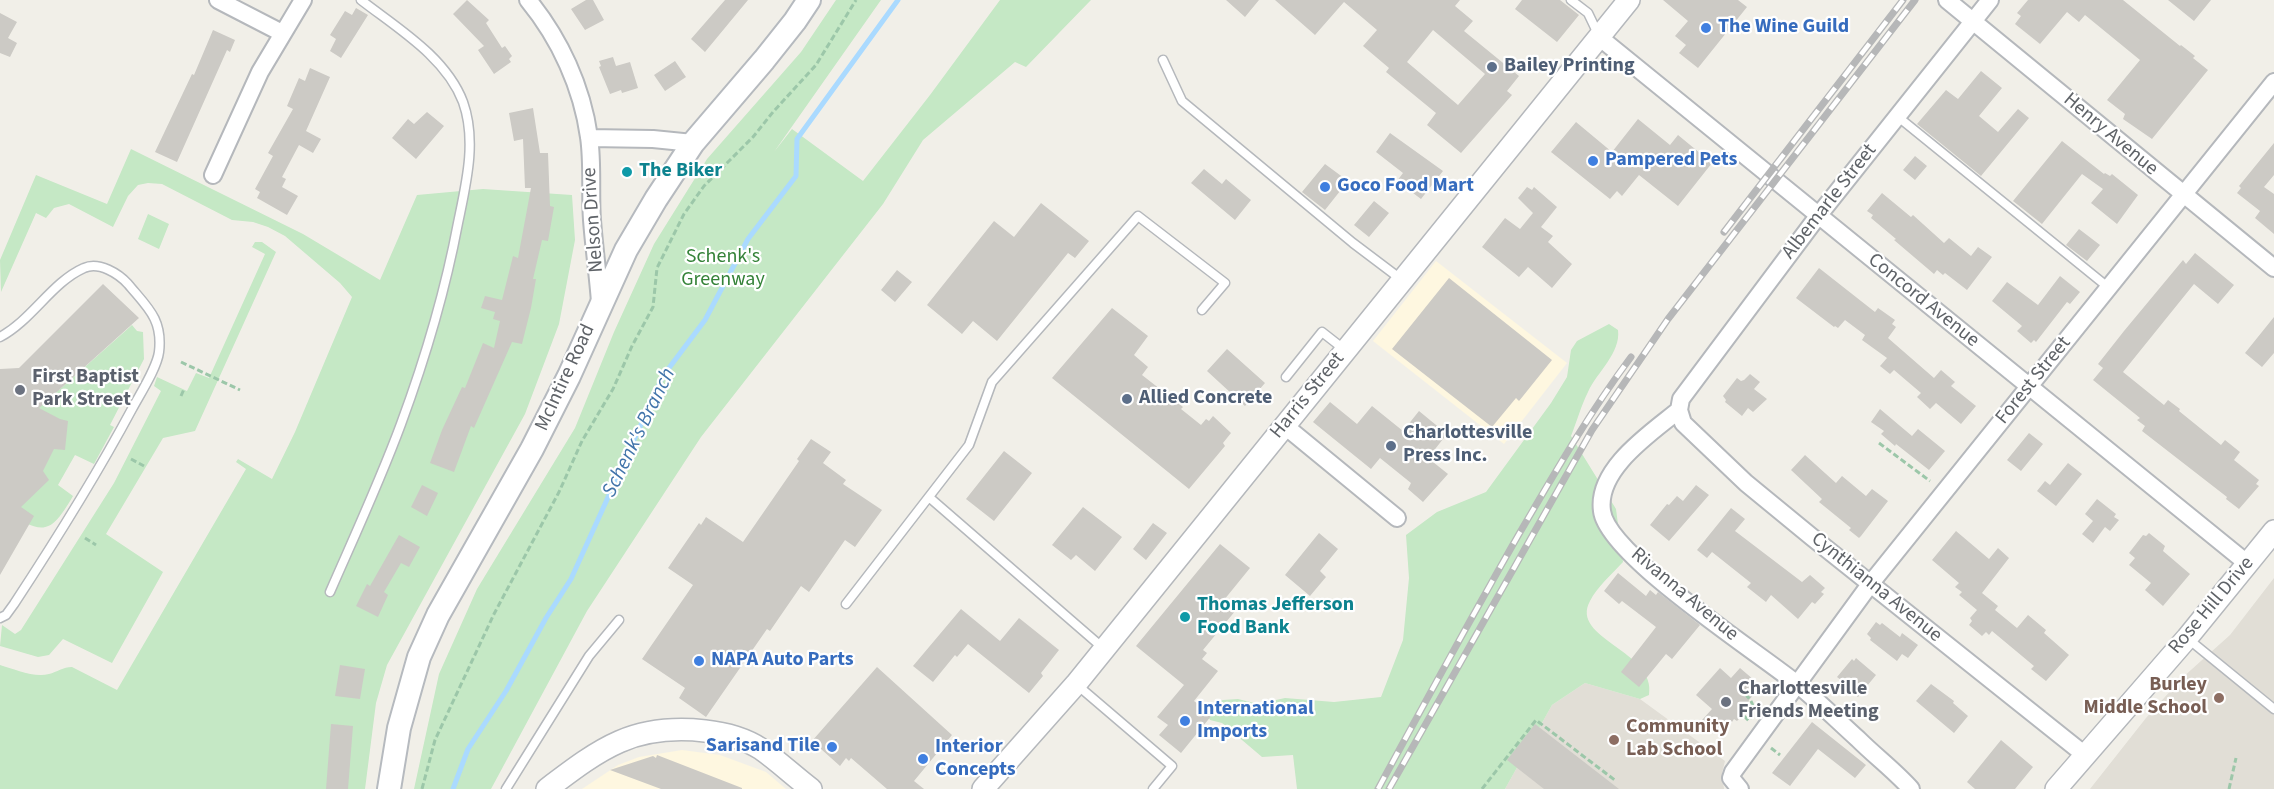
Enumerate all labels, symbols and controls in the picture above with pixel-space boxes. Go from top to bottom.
place label: The Wine Guild [1718,16,1849,40]
marker: The Wine Guild [1699,21,1713,35]
place label: Bailey Printing [1504,55,1635,79]
marker: Bailey Printing [1485,60,1499,74]
street label: Henry Avenue [2058,88,2162,182]
street label: Albemarle Street [1778,140,1882,264]
place label: Pampered Pets [1605,149,1737,173]
marker: Pampered Pets [1586,154,1600,168]
place label: The Biker [639,160,722,184]
marker: The Biker [620,165,634,179]
street label: Nelson Drive [578,167,610,273]
place label: Goco Food Mart [1337,175,1474,199]
marker: Goco Food Mart [1318,180,1332,194]
park label: Schenk's Greenway [681,246,765,293]
street label: Concord Avenue [1863,249,1983,353]
street label: McIntire Road [531,321,601,435]
street label: Forest Street [1991,332,2077,430]
street label: Harris Street [1266,348,1350,444]
water label: Schenk's Branch [598,364,682,502]
place label: First Baptist Park Street [32,366,139,413]
marker: First Baptist Park Street [13,383,27,397]
place label: Allied Concrete [1139,387,1272,411]
marker: Allied Concrete [1120,392,1134,406]
place label: Charlottesville Press Inc. [1403,422,1532,469]
marker: Charlottesville Press Inc. [1384,439,1398,453]
street label: Cynthianna Avenue [1806,528,1946,648]
street label: Rivanna Avenue [1625,543,1743,647]
street label: Rose Hill Drive [2164,552,2260,660]
place label: Thomas Jefferson Food Bank [1197,594,1354,641]
marker: Thomas Jefferson Food Bank [1178,610,1192,624]
place label: NAPA Auto Parts [711,649,854,673]
marker: NAPA Auto Parts [692,654,706,668]
place label: Burley Middle School [2083,674,2207,721]
place label: Charlottesville Friends Meeting [1738,678,1879,725]
marker: Burley Middle School [2212,691,2226,705]
marker: Charlottesville Friends Meeting [1719,695,1733,709]
place label: International Imports [1197,698,1314,745]
marker: International Imports [1178,714,1192,728]
place label: Community Lab School [1626,716,1729,763]
marker: Community Lab School [1607,733,1621,747]
place label: Sarisand Tile [706,735,820,759]
place label: Interior Concepts [935,736,1016,783]
marker: Sarisand Tile [825,740,839,754]
marker: Interior Concepts [916,752,930,766]

